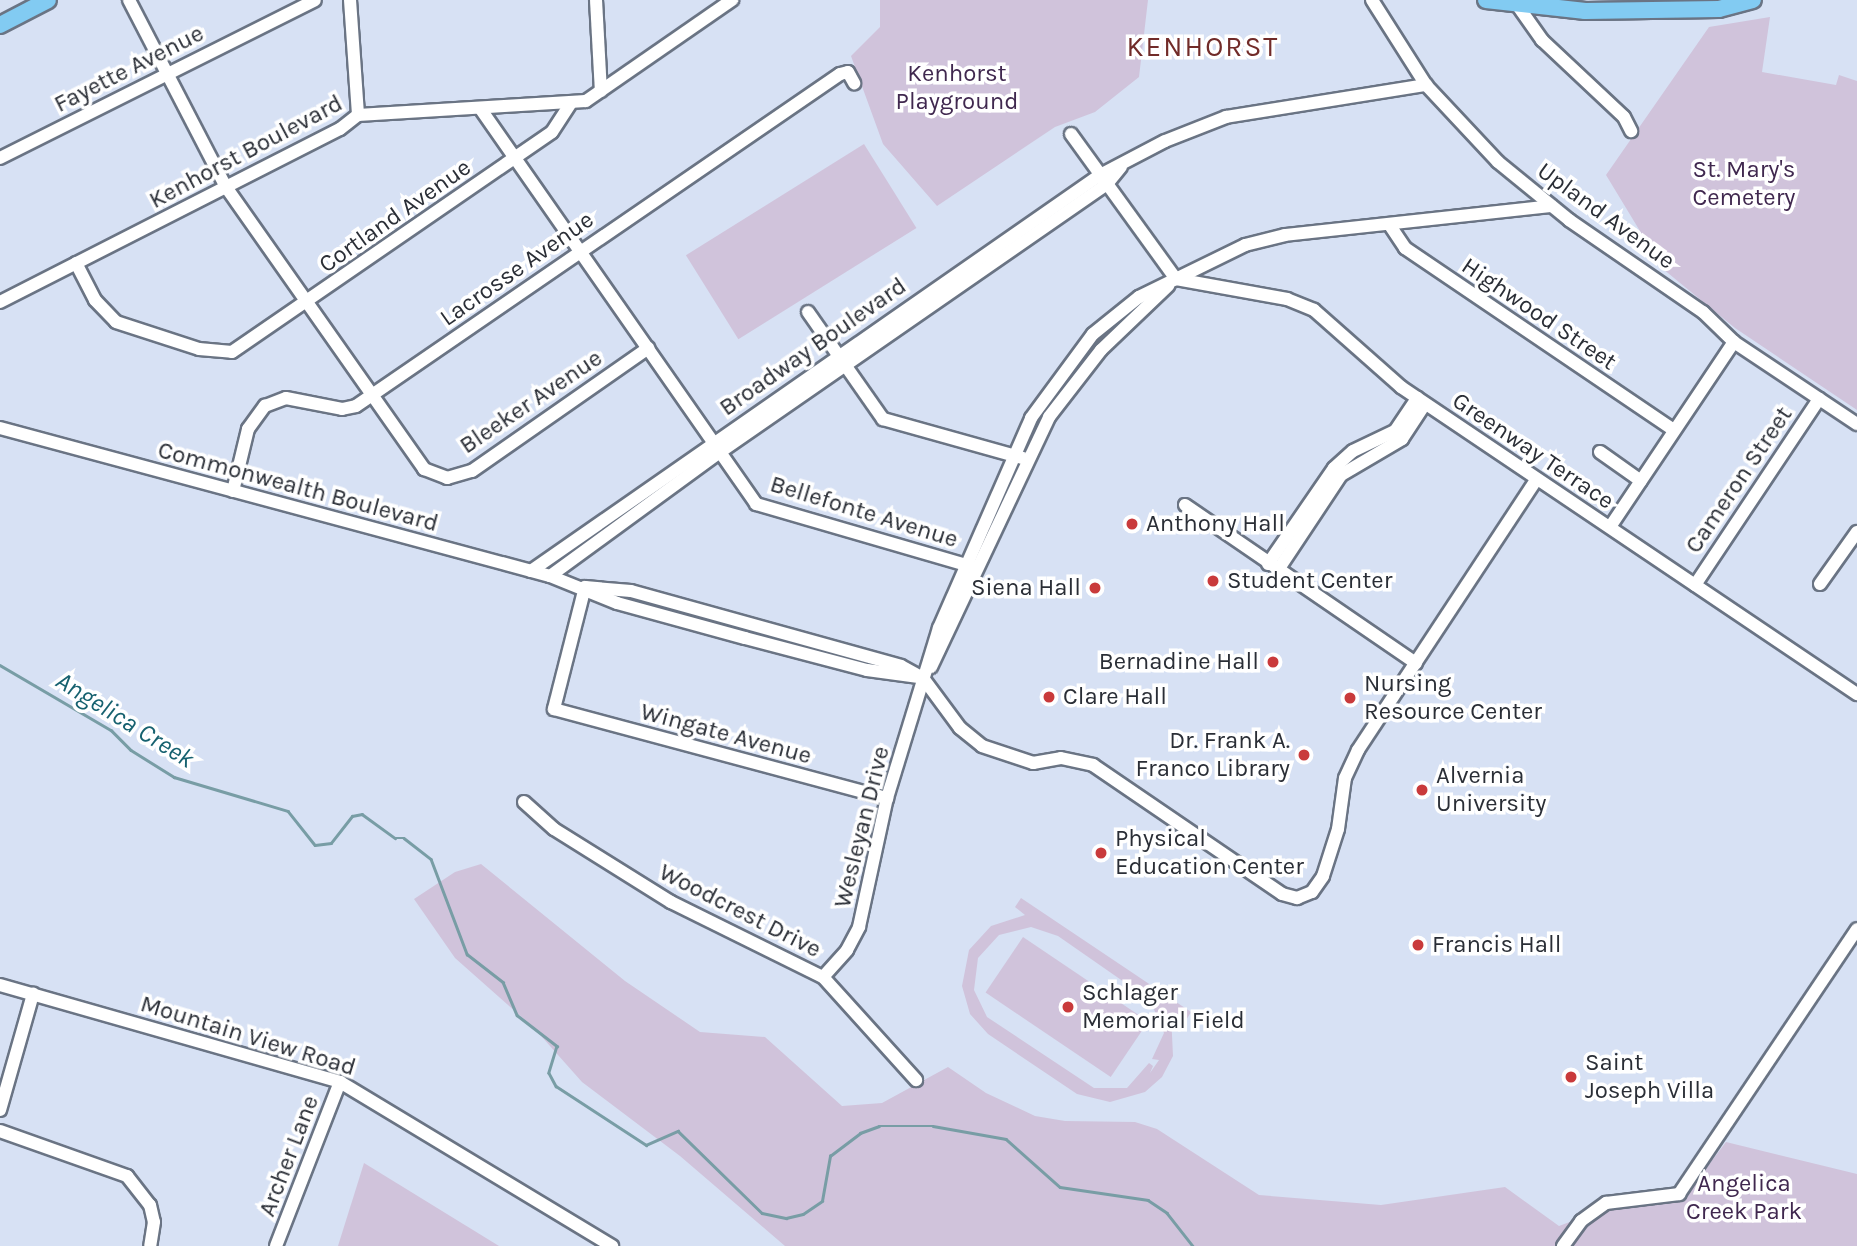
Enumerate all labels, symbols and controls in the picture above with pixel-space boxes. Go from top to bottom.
street label: Fayette Avenue [50,19,208,119]
district label: KENHORST [1128,30,1278,64]
park label: Kenhorst Playground [896,60,1018,116]
street label: Kenhorst Boulevard [144,89,348,215]
street label: Cortland Avenue [313,153,477,279]
street label: Upland Avenue [1532,156,1680,276]
park label: St. Mary's Cemetery [1692,156,1796,212]
street label: Lacrosse Avenue [435,205,599,333]
street label: Highwood Street [1456,252,1622,376]
street label: Broadway Boulevard [714,272,912,422]
street label: Bleeker Avenue [454,344,608,460]
street label: Greenway Terrace [1447,386,1619,516]
street label: Cameron Street [1679,401,1799,559]
street label: Commonwealth Boulevard [155,436,441,538]
street label: Bellefonte Avenue [767,470,961,554]
place label: Anthony Hall [1146,510,1285,538]
marker: Anthony Hall [1124,516,1140,532]
place label: Student Center [1227,567,1392,595]
marker: Student Center [1205,573,1221,589]
place label: Siena Hall [971,574,1081,602]
marker: Siena Hall [1087,580,1103,596]
place label: Bernadine Hall [1099,648,1259,676]
marker: Bernadine Hall [1265,654,1281,670]
water label: Angelica Creek [50,665,200,775]
place label: Nursing Resource Center [1364,670,1542,726]
place label: Clare Hall [1063,683,1167,711]
marker: Clare Hall [1041,689,1057,705]
marker: Nursing Resource Center [1342,690,1358,706]
street label: Wingate Avenue [637,697,815,771]
place label: Dr. Frank A. Franco Library [1136,727,1290,783]
street label: Wesleyan Drive [828,743,896,911]
marker: Dr. Frank A. Franco Library [1296,747,1312,763]
place label: Alvernia University [1436,762,1546,818]
marker: Alvernia University [1414,782,1430,798]
place label: Physical Education Center [1115,825,1304,881]
marker: Physical Education Center [1093,845,1109,861]
street label: Woodcrest Drive [654,858,826,964]
place label: Francis Hall [1432,931,1561,959]
marker: Francis Hall [1410,937,1426,953]
place label: Schlager Memorial Field [1082,979,1245,1035]
street label: Mountain View Road [137,990,359,1082]
marker: Schlager Memorial Field [1060,999,1076,1015]
place label: Saint Joseph Villa [1585,1049,1714,1105]
marker: Saint Joseph Villa [1563,1069,1579,1085]
street label: Archer Lane [253,1091,325,1221]
park label: Angelica Creek Park [1686,1170,1802,1226]

